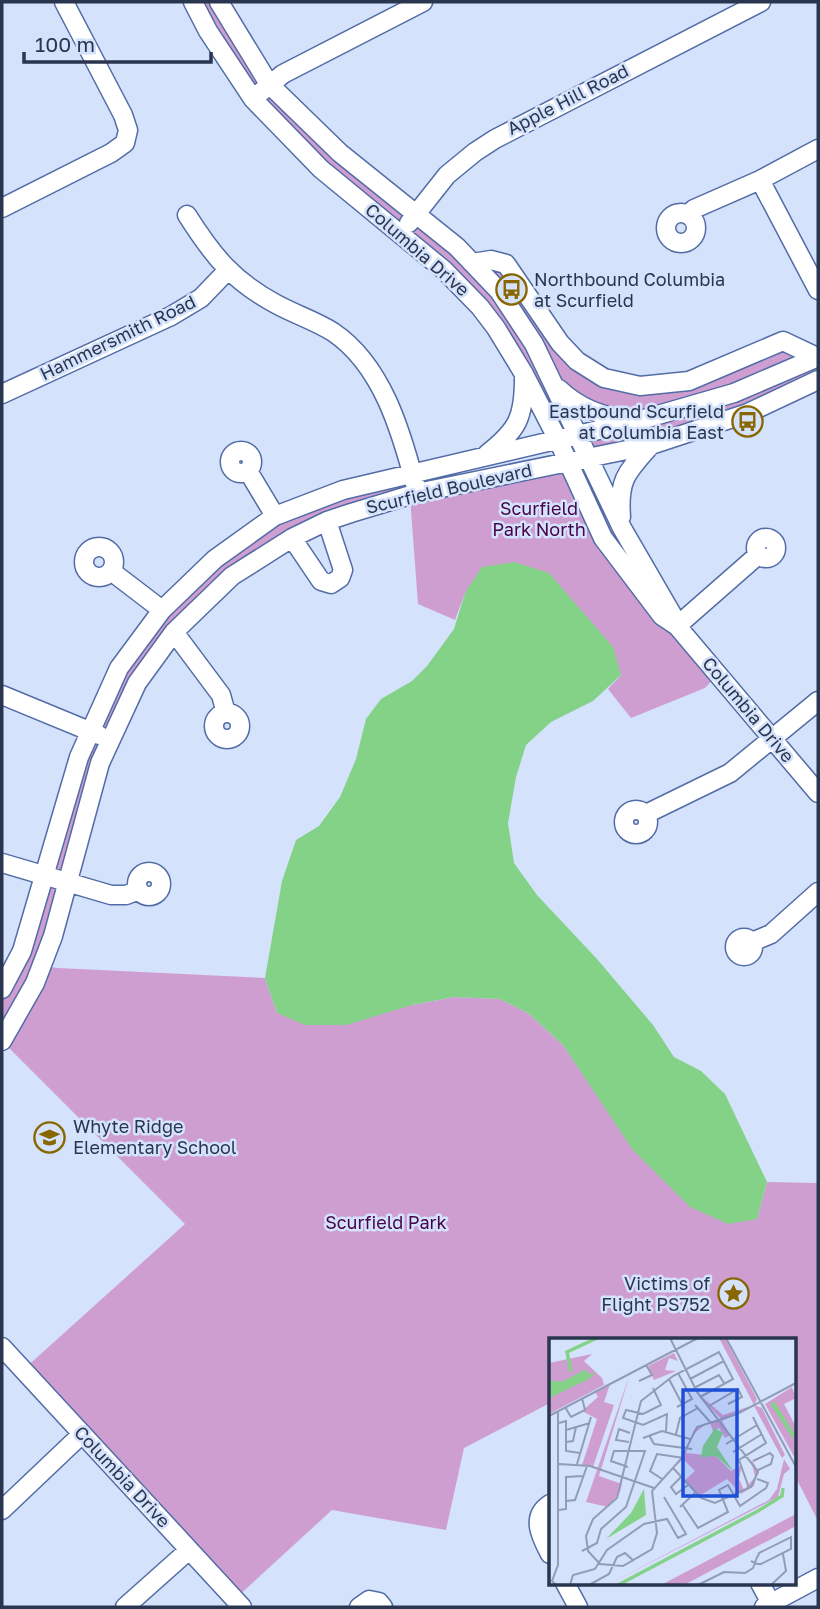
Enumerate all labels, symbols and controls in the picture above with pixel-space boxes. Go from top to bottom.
scale bar [24,21,212,65]
text: 100 m [35,31,95,57]
street label: Apple Hill Road [503,59,632,139]
street label: Columbia Drive [361,198,474,300]
place label: Northbound Columbia at Scurfield [534,268,725,311]
bus stop icon: Northbound Columbia at Scurfield [494,273,528,307]
street label: Hammersmith Road [36,290,199,384]
place label: Eastbound Scurfield at Columbia East [549,400,724,443]
bus stop icon: Eastbound Scurfield at Columbia East [730,405,764,439]
street label: Scurfield Boulevard [364,458,534,518]
park label: Scurfield Park North [492,497,586,540]
street label: Columbia Drive [698,652,799,767]
place label: Whyte Ridge Elementary School [73,1115,237,1158]
school or university icon: Whyte Ridge Elementary School [33,1120,67,1154]
park label: Scurfield Park [325,1211,447,1233]
place label: Victims of Flight PS752 [601,1272,710,1315]
place icon: Victims of Flight PS752 [716,1277,750,1311]
inset map [549,1338,796,1584]
street label: Columbia Drive [70,1421,175,1532]

